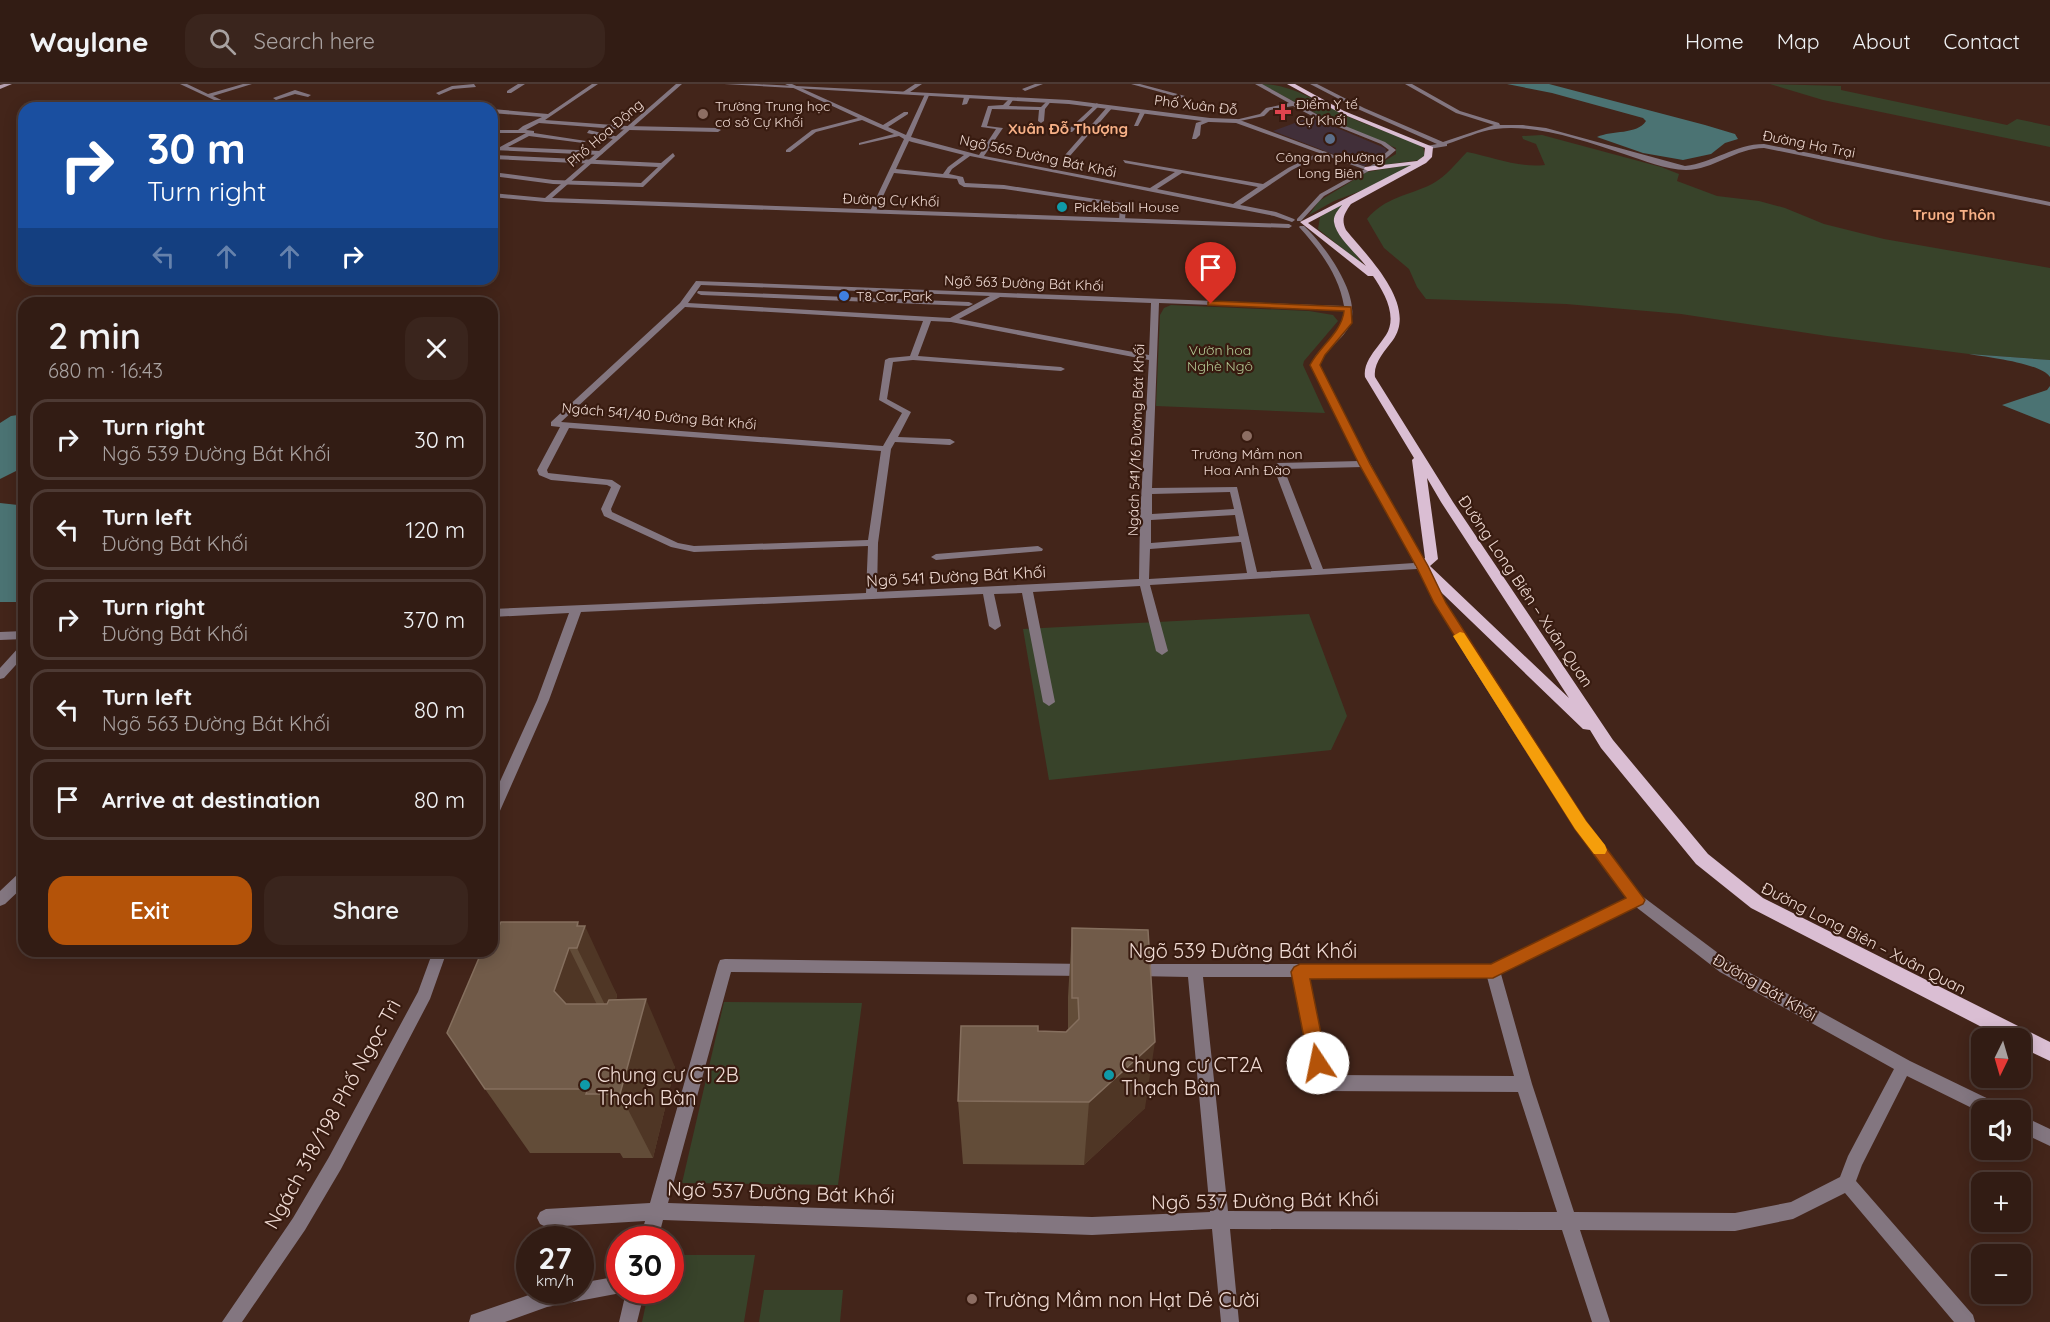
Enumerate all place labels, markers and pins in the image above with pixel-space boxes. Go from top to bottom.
place label: Điểm Y tế Cự Khối [1296,95,1358,129]
place label: Trường Trung học cơ sở Cự Khối [715,97,830,131]
marker: Điểm Y tế Cự Khối [1274,103,1292,121]
marker: Trường Trung học cơ sở Cự Khối [696,107,710,121]
marker: Công an phường Long Biên [1323,132,1337,146]
place label: Công an phường Long Biên [1276,148,1384,182]
place label: Pickleball House [1074,198,1179,216]
marker: Pickleball House [1055,200,1069,214]
pin [1185,242,1236,304]
place label: T8 Car Park [856,287,932,305]
marker: T8 Car Park [837,289,851,303]
marker: Trường Mầm non Hoa Anh Đào [1240,429,1254,443]
place label: Trường Mầm non Hoa Anh Đào [1191,445,1303,479]
place label: Chung cư CT2A Thạch Bàn [1121,1052,1263,1100]
place label: Chung cư CT2B Thạch Bàn [597,1062,739,1110]
marker: Chung cư CT2A Thạch Bàn [1102,1068,1116,1082]
marker: Chung cư CT2B Thạch Bàn [578,1078,592,1092]
place label: Trường Mầm non Hạt Dẻ Cười [984,1287,1259,1312]
marker: Trường Mầm non Hạt Dẻ Cười [965,1292,979,1306]

